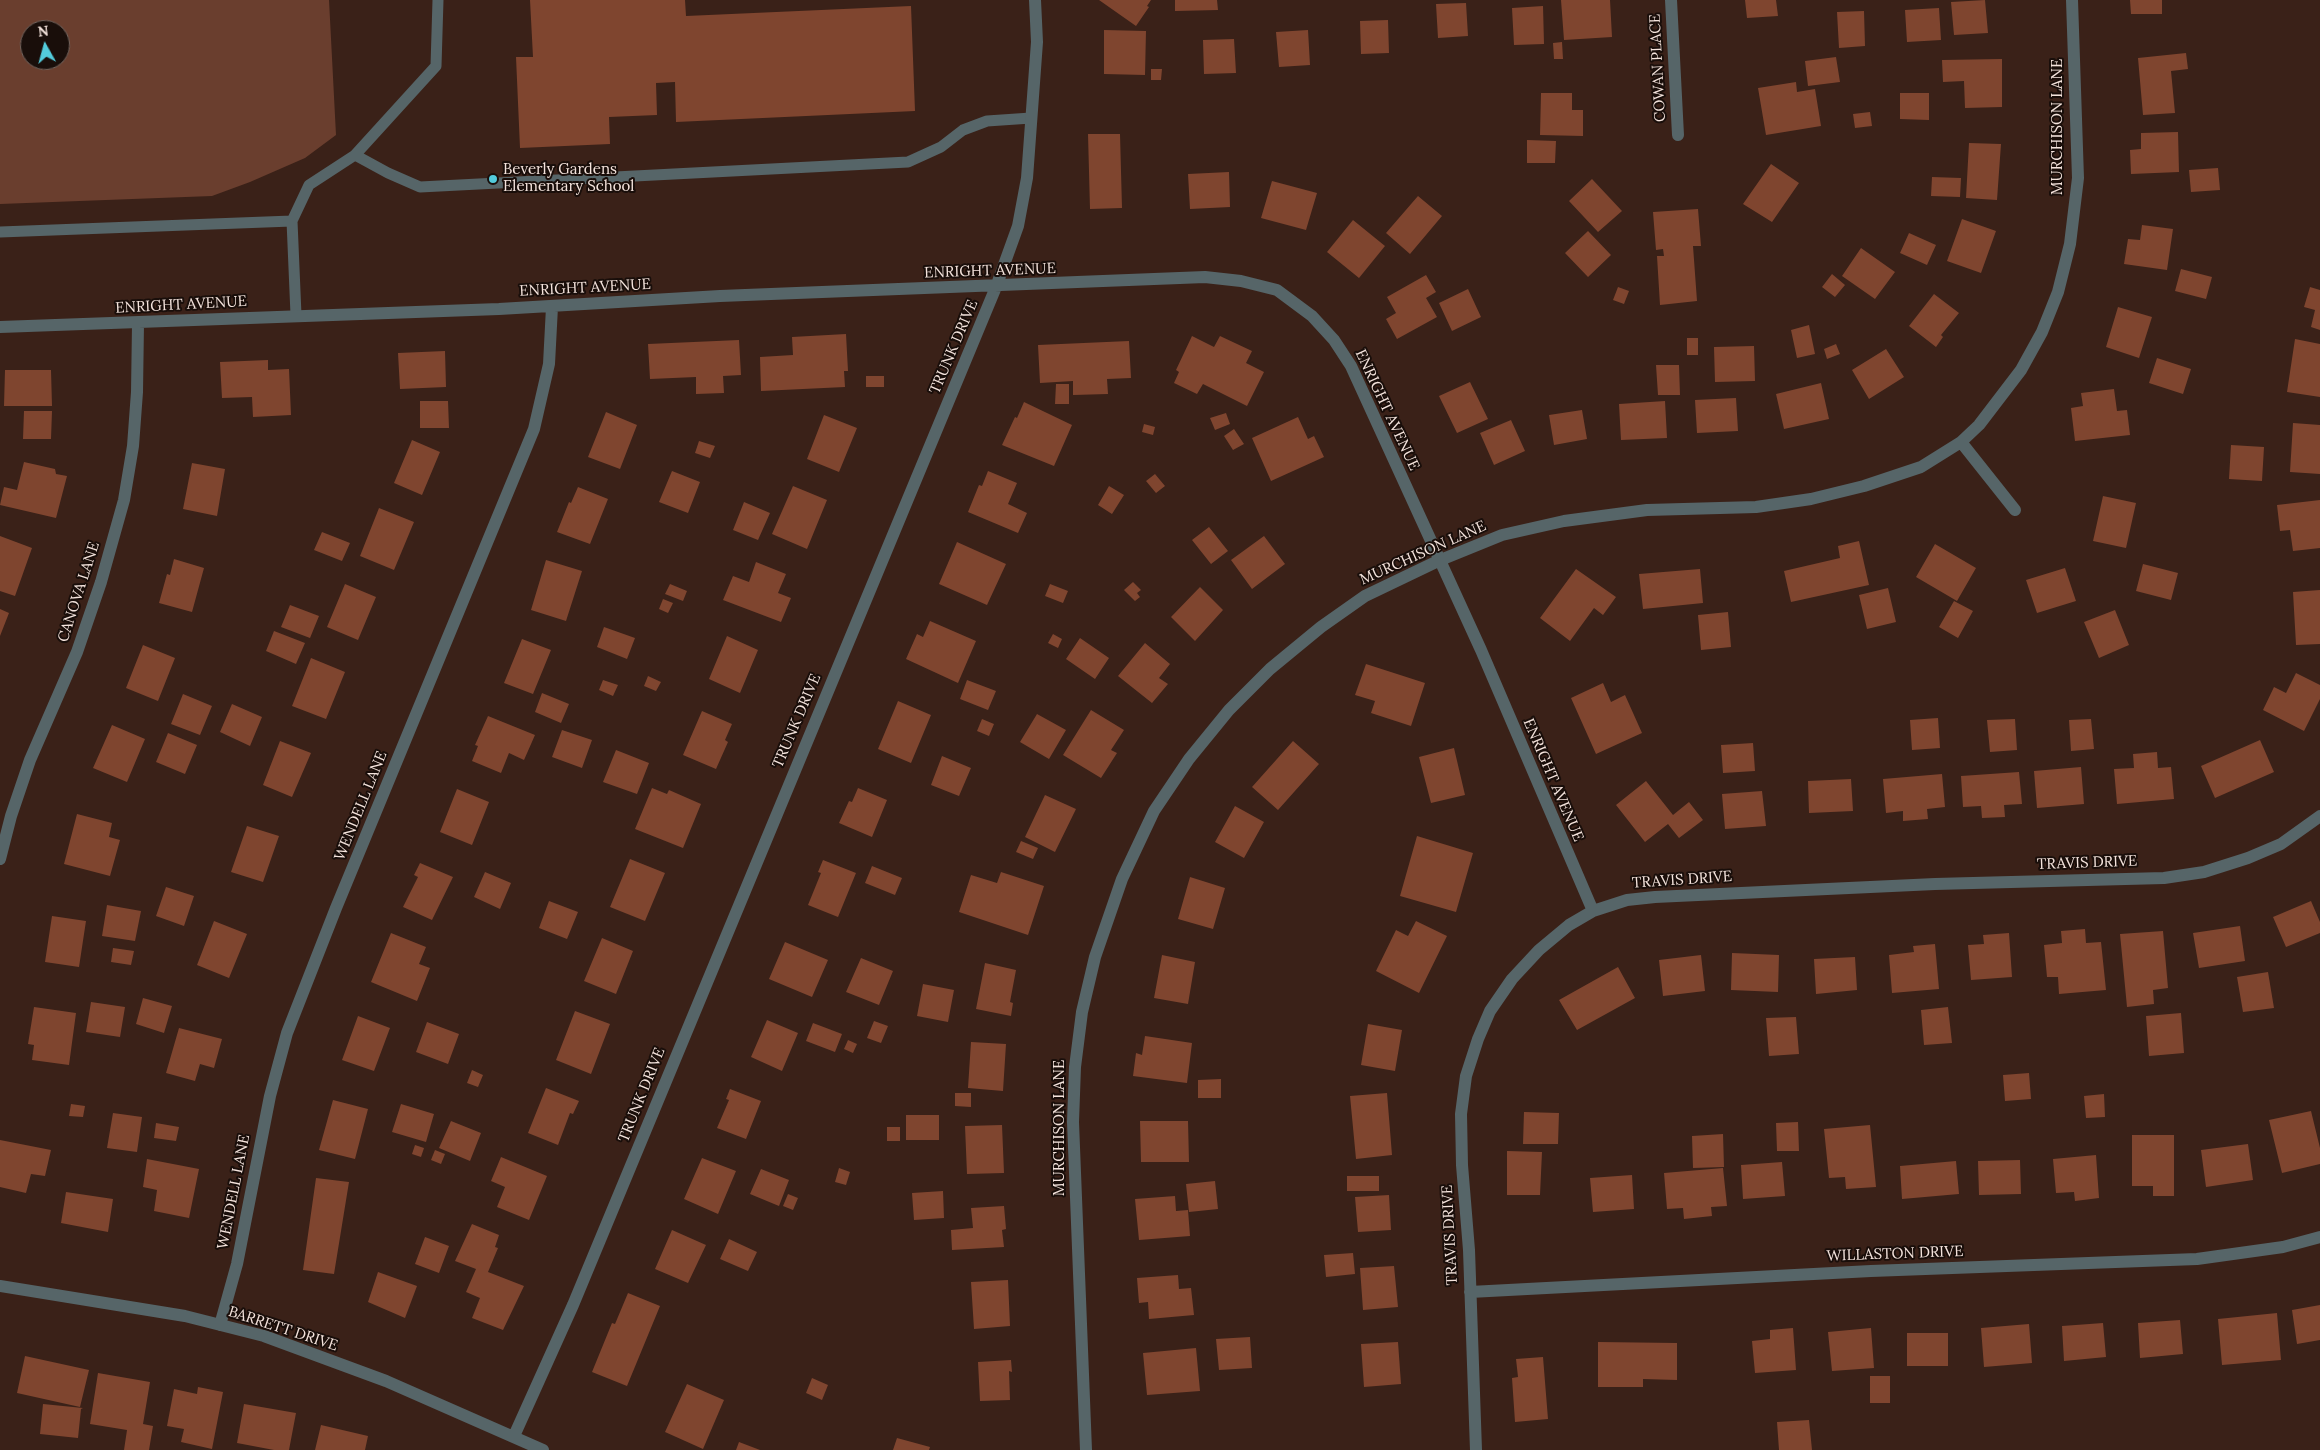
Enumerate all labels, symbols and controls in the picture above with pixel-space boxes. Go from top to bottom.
street label: COWAN PLACE [1646,13,1670,123]
north arrow [20,20,70,70]
text: N [37,22,50,41]
street label: MURCHISON LANE [2049,59,2067,195]
place label: Beverly Gardens Elementary School [503,161,634,196]
marker: Beverly Gardens Elementary School [487,173,499,185]
street label: ENRIGHT AVENUE [924,260,1056,282]
street label: ENRIGHT AVENUE [519,276,651,300]
street label: ENRIGHT AVENUE [115,293,247,317]
street label: TRUNK DRIVE [926,297,982,397]
street label: ENRIGHT AVENUE [1351,347,1423,473]
street label: MURCHISON LANE [1357,517,1489,589]
street label: CANOVA LANE [54,540,104,644]
street label: TRUNK DRIVE [769,671,825,771]
street label: ENRIGHT AVENUE [1519,716,1587,844]
street label: WENDELL LANE [331,749,391,863]
street label: TRAVIS DRIVE [2037,852,2137,874]
street label: TRAVIS DRIVE [1631,868,1733,892]
street label: TRUNK DRIVE [615,1045,669,1145]
street label: MURCHISON LANE [1051,1060,1069,1196]
street label: WENDELL LANE [214,1133,254,1251]
street label: TRAVIS DRIVE [1438,1184,1462,1286]
street label: WILLASTON DRIVE [1826,1243,1964,1265]
street label: BARRETT DRIVE [226,1303,340,1355]

